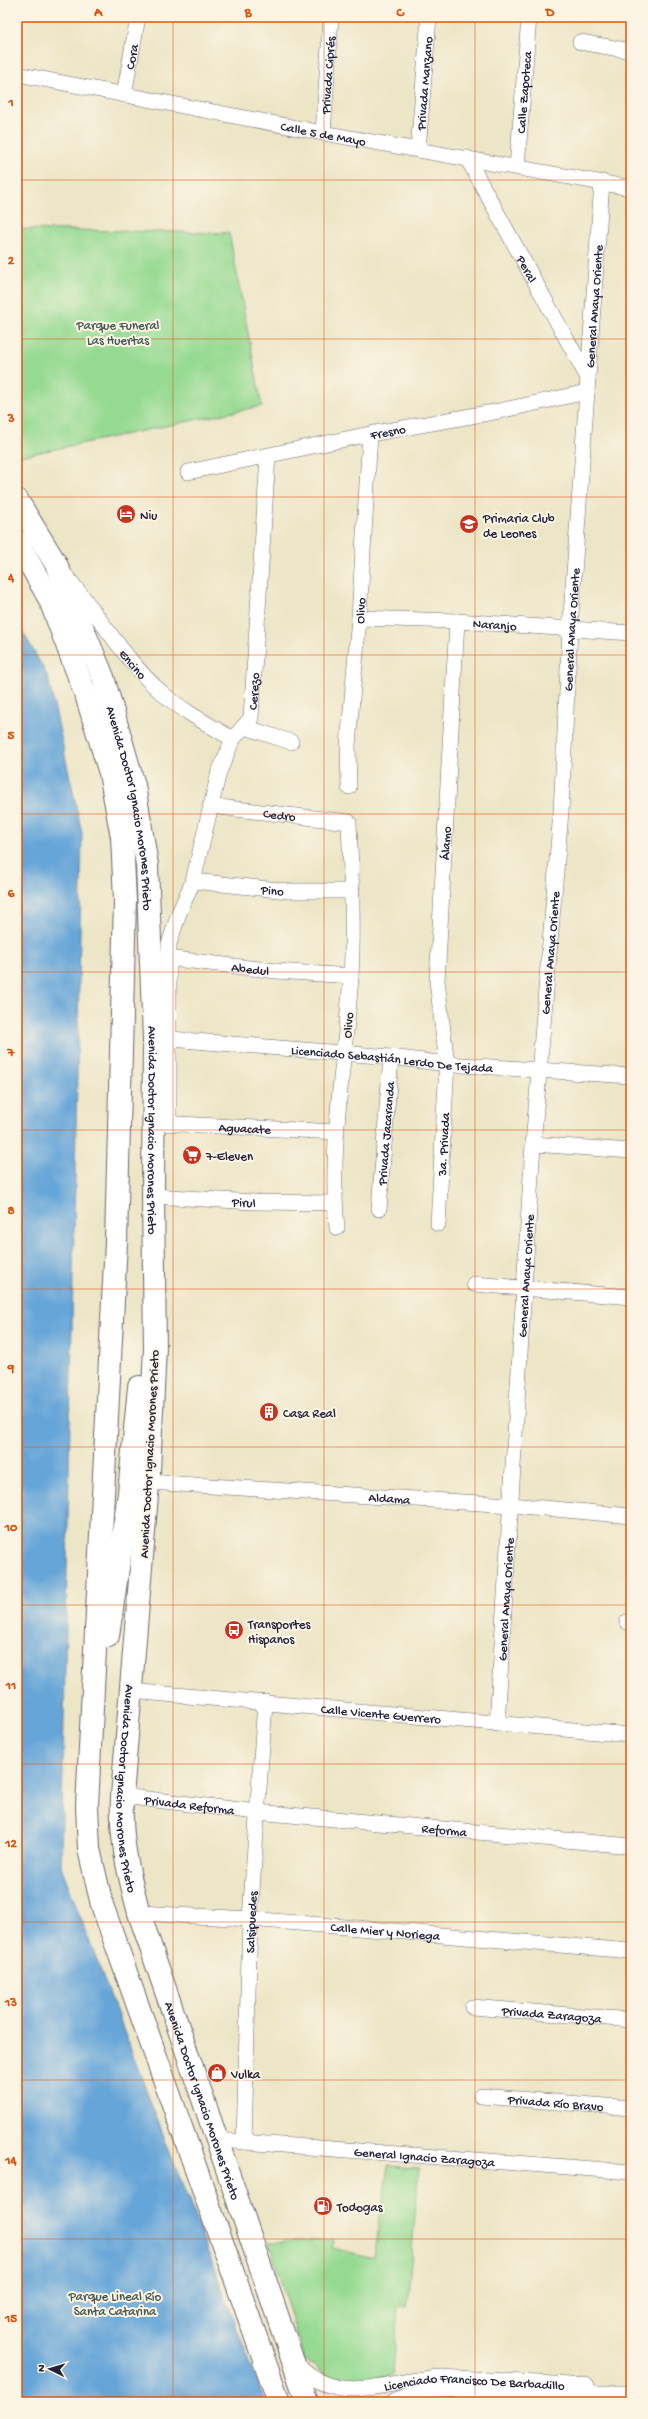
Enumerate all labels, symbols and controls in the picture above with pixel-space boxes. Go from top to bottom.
text: A [93,6,103,21]
text: B [244,6,253,21]
text: C [395,6,405,21]
text: D [545,6,555,21]
street label: Privada Ciprés [319,35,340,116]
street label: Privada Manzano [415,36,437,132]
street label: Cora [124,42,143,71]
street label: Calle Zapoteca [515,50,536,134]
text: 1 [7,96,14,111]
street label: Calle 5 de Mayo [279,120,367,151]
street label: General Anaya Oriente [584,244,608,369]
street label: Peral [512,253,539,286]
text: 2 [8,254,15,269]
park label: Parque Funeral Las Huertas [76,319,160,349]
text: 3 [7,412,15,427]
street label: Fresno [368,423,407,444]
hotel icon: Niu [115,503,137,525]
place label: Niu [140,509,157,524]
place label: Primaria Club de Leones [482,512,555,542]
school or university icon: Primaria Club de Leones [458,513,480,535]
street label: General Anaya Oriente [562,567,584,692]
text: 4 [7,571,15,586]
street label: Olivo [354,597,370,624]
street label: Naranjo [472,617,518,635]
street label: Encino [115,647,149,683]
street label: Cerezo [247,672,264,711]
street label: Avenida Doctor Ignacio Morones Prieto [102,705,154,911]
text: 5 [8,729,15,744]
street label: Cedro [262,807,297,826]
street label: Álamo [438,826,456,860]
street label: Pino [259,883,285,901]
text: 6 [8,887,15,902]
street label: General Anaya Oriente [539,891,564,1015]
street label: Abedul [230,961,270,980]
street label: Olivo [341,1011,358,1039]
street label: Avenida Doctor Ignacio Morones Prieto [143,1025,159,1235]
street label: Licenciado Sebastián Lerdo De Tejada [290,1044,494,1077]
text: 7 [7,1046,16,1061]
street label: Privada Jacaranda [376,1080,399,1187]
street label: 3a. Privada [436,1111,454,1177]
street label: Aguacate [218,1121,271,1139]
supermarket icon: 7-Eleven [181,1144,203,1166]
place label: 7-Eleven [205,1150,254,1165]
street label: Pirul [230,1196,256,1212]
text: 8 [7,1204,15,1219]
street label: General Anaya Oriente [516,1214,539,1338]
street label: Avenida Doctor Ignacio Morones Prieto [138,1349,163,1559]
text: 9 [7,1362,15,1377]
building icon: Casa Real [258,1401,280,1423]
place label: Casa Real [283,1407,336,1422]
street label: Aldama [368,1491,411,1509]
text: 10 [4,1521,18,1536]
street label: General Anaya Oriente [496,1537,519,1662]
place label: Transportes Hispanos [247,1618,312,1648]
bus stop icon: Transportes Hispanos [223,1619,245,1641]
text: 11 [5,1679,16,1694]
street label: Avenida Doctor Ignacio Morones Prieto [112,1684,138,1895]
street label: Calle Vicente Guerrero [320,1703,442,1728]
street label: Privada Reforma [142,1794,236,1819]
street label: Reforma [421,1822,468,1841]
text: 12 [4,1837,17,1852]
street label: Salsipuedes [244,1890,262,1953]
street label: Calle Mier y Noriega [330,1921,441,1945]
text: 13 [4,1996,17,2011]
street label: Avenida Doctor Ignacio Morones Prieto [160,2000,242,2203]
street label: Privada Zaragoza [500,2004,603,2028]
shop icon: Vulka [206,2062,228,2084]
place label: Vulka [230,2068,261,2083]
street label: Privada Río Bravo [506,2093,604,2116]
street label: General Ignacio Zaragoza [353,2146,496,2171]
text: 14 [4,2154,18,2169]
fuel station icon: Todogas [312,2195,334,2217]
place label: Todogas [336,2201,384,2216]
park label: Parque Lineal Río Santa Catarina [68,2290,162,2320]
text: 15 [4,2312,17,2327]
north arrow [30,2349,70,2389]
text: N [36,2364,48,2372]
street label: Licenciado Francisco De Barbadillo [383,2372,565,2395]

